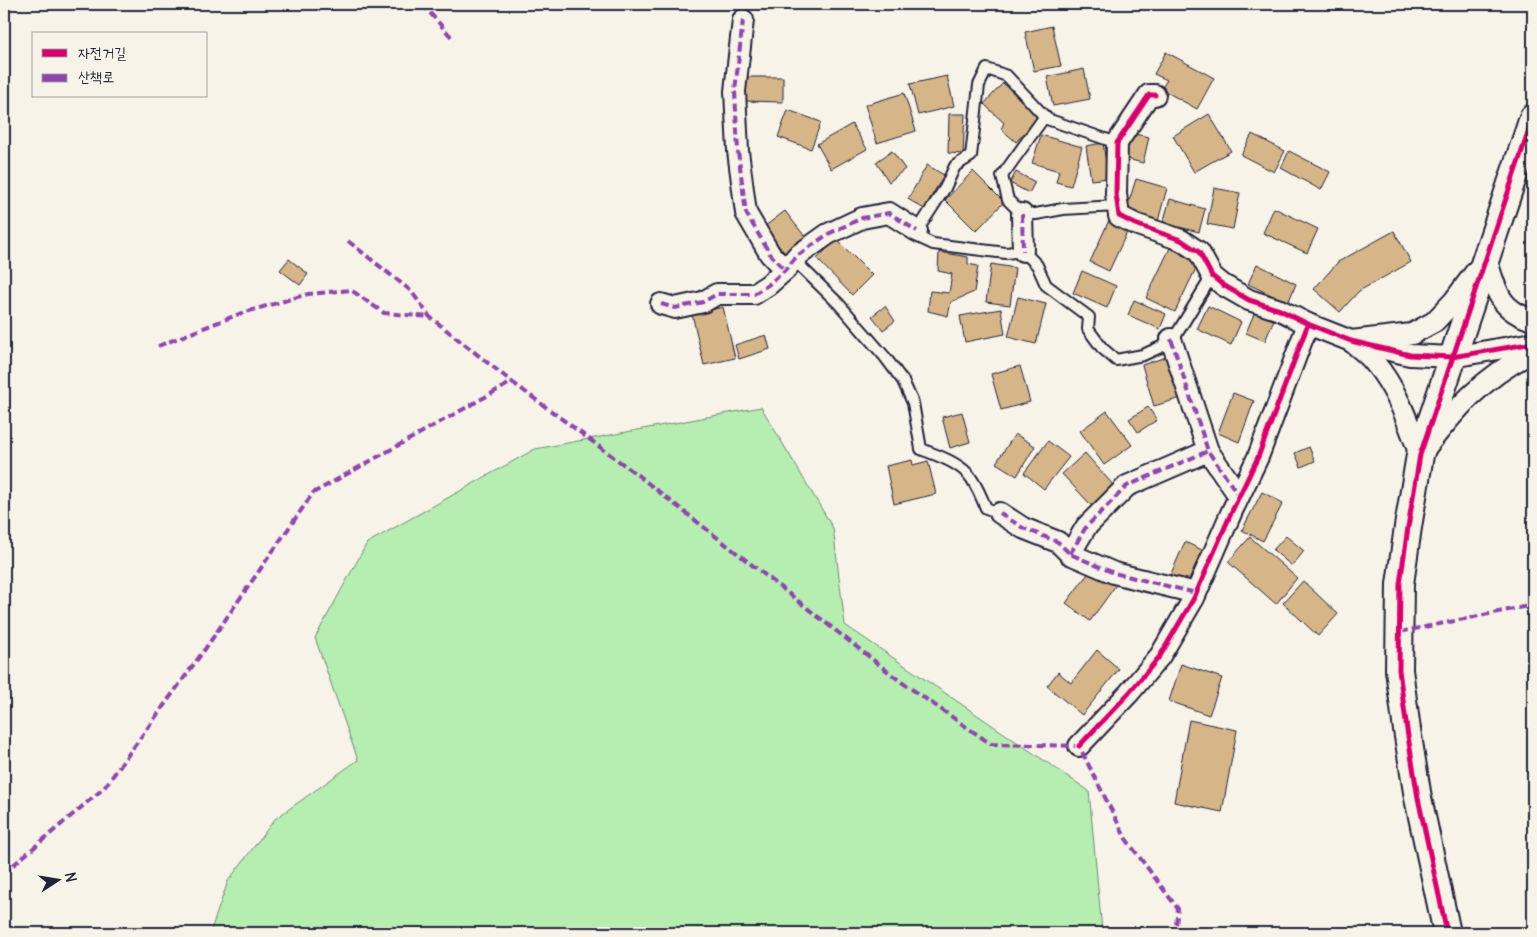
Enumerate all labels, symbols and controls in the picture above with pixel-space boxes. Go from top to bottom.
legend [32,32,208,98]
text: 자전거길 [78,43,126,62]
text: 산책로 [78,67,114,86]
north arrow [32,854,82,904]
text: N [61,871,81,884]

